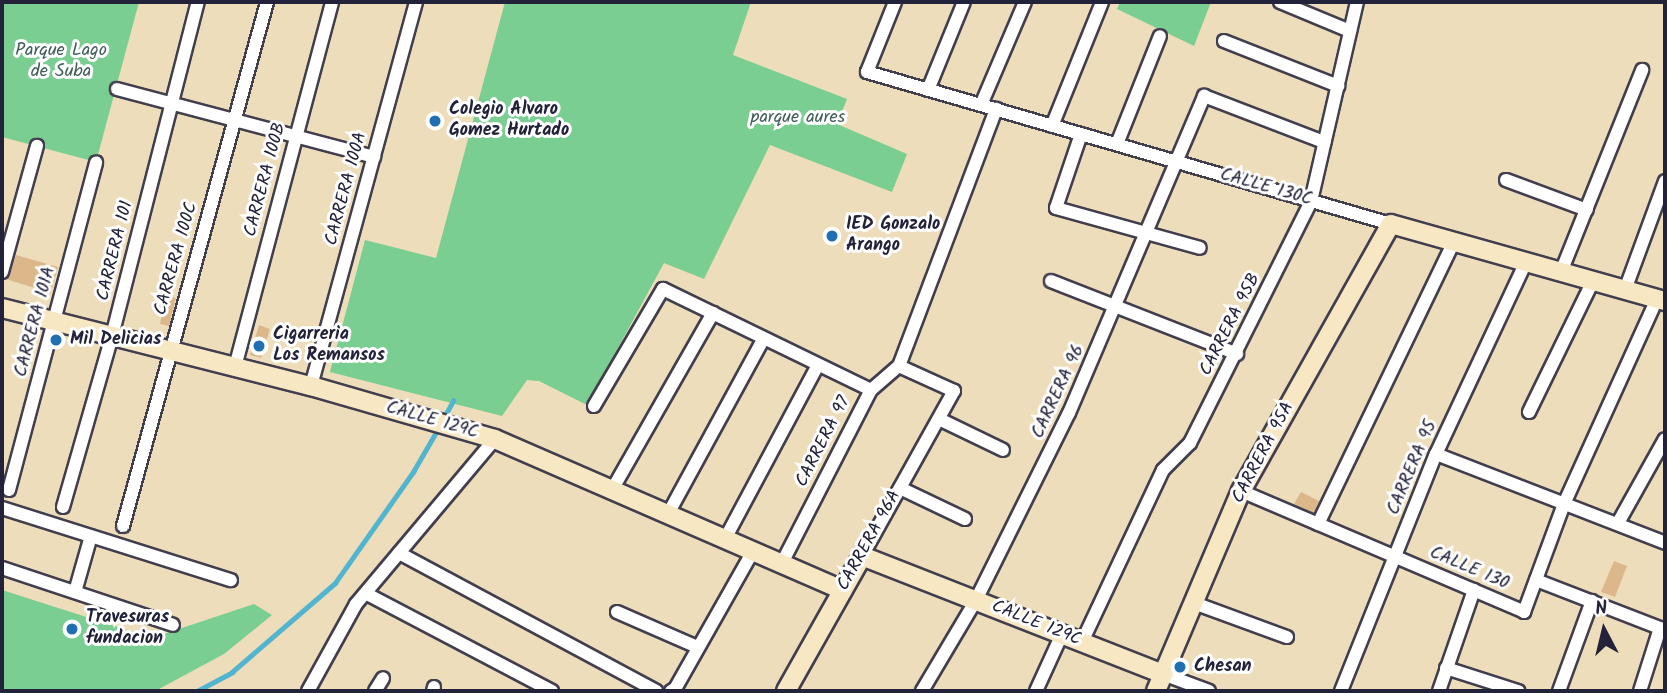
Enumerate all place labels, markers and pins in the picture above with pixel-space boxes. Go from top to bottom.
place label: Colegio Alvaro Gomez Hurtado [449,100,569,142]
marker: Colegio Alvaro Gomez Hurtado [427,113,443,129]
place label: IED Gonzalo Arango [846,215,940,258]
marker: IED Gonzalo Arango [824,228,840,244]
place label: Cigarreria Los Remansos [273,325,385,368]
place label: Mil Delicias [70,329,161,351]
marker: Mil Delicias [48,332,64,348]
marker: Cigarreria Los Remansos [251,338,267,354]
place label: Travesuras fundacion [86,608,169,650]
marker: Travesuras fundacion [64,621,80,637]
place label: Chesan [1194,656,1252,678]
marker: Chesan [1172,659,1188,675]

